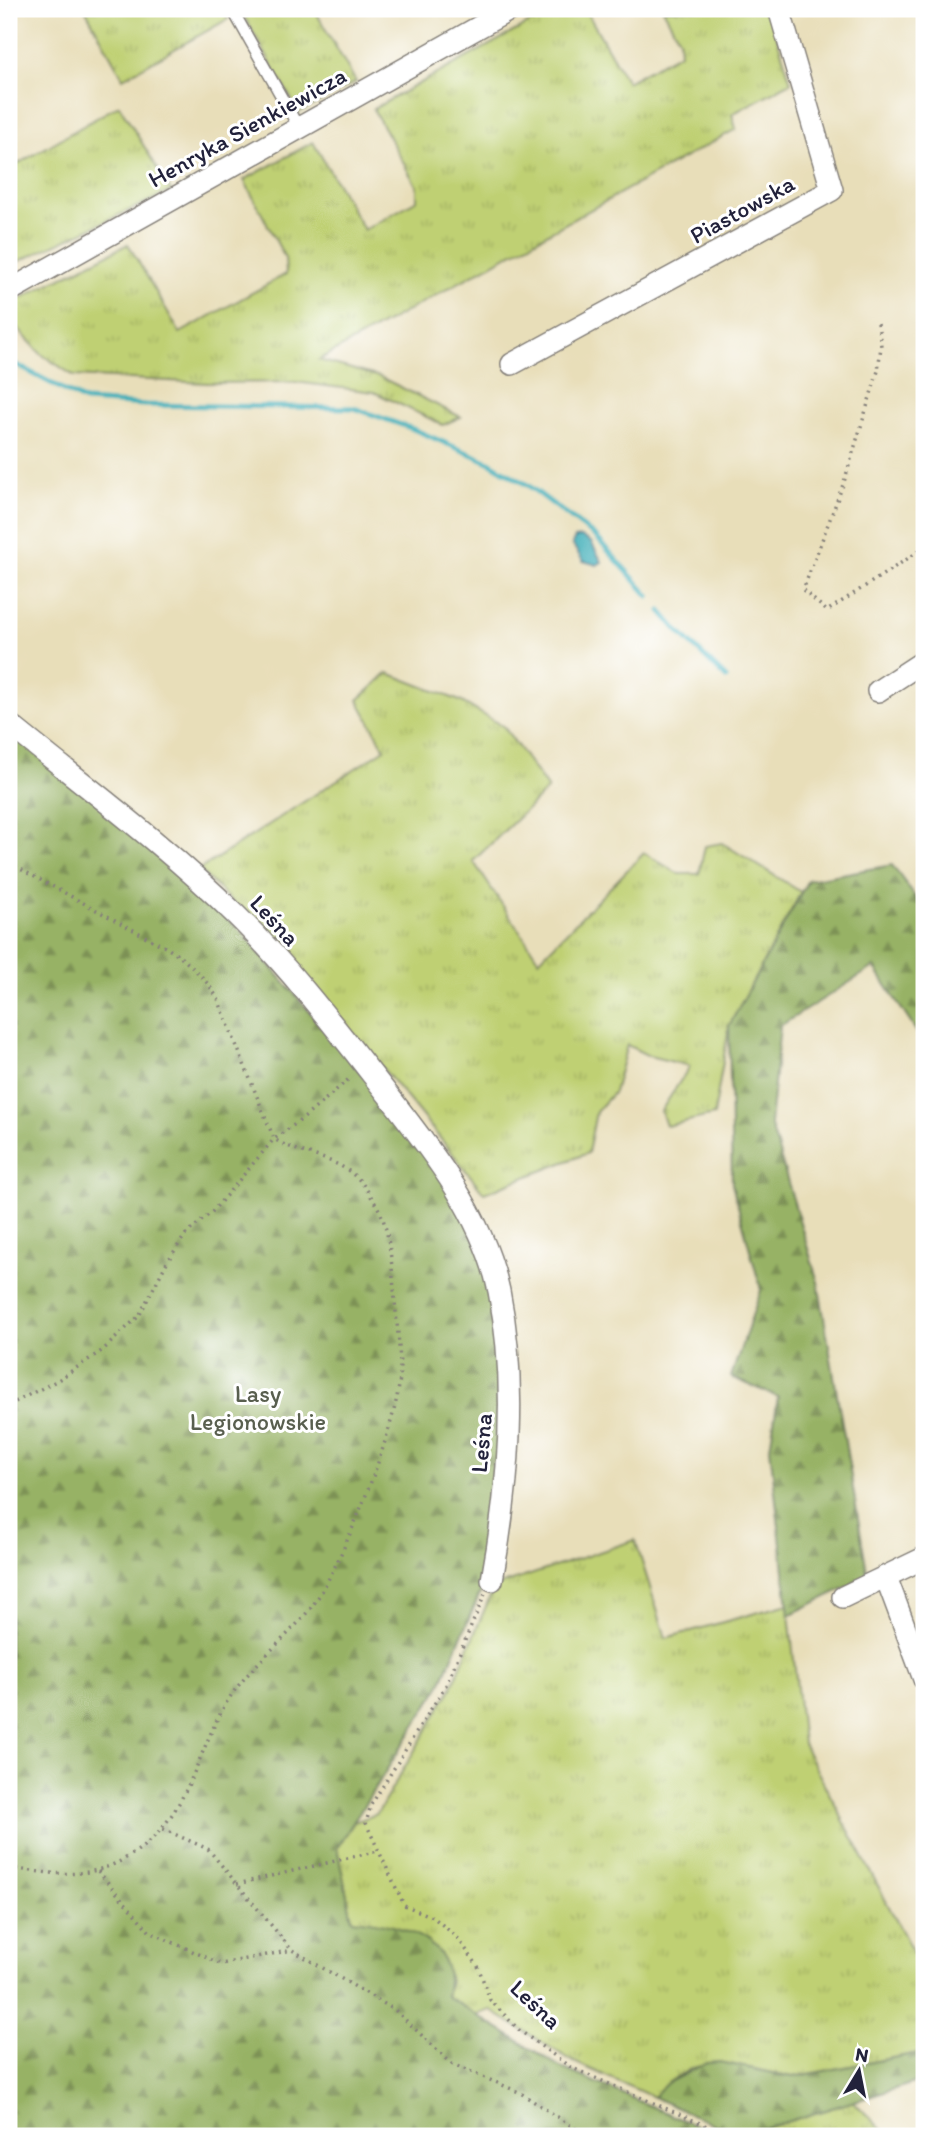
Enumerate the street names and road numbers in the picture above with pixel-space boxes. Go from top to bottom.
street label: Henryka Sienkiewicza [143,60,351,193]
street label: Piastowska [685,168,800,250]
street label: Leśna [244,888,306,952]
street label: Leśna [464,1412,498,1474]
street label: Leśna [504,1973,568,2035]

